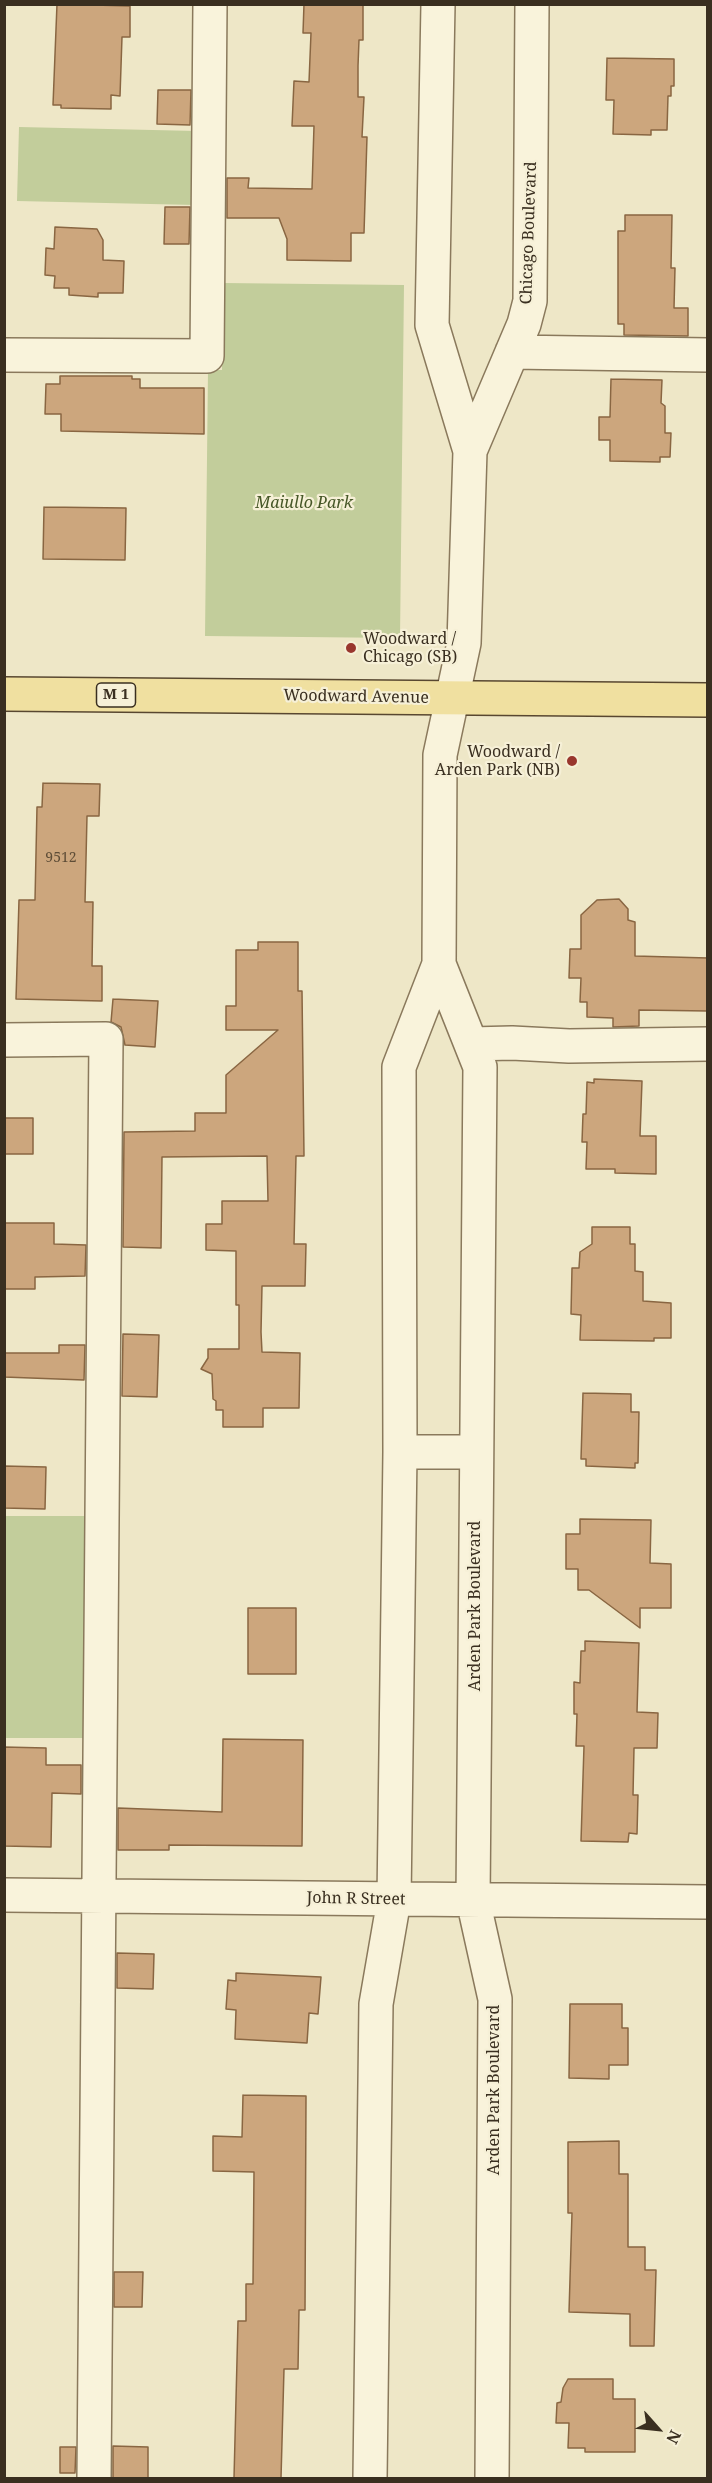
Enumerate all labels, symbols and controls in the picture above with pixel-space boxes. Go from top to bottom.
street label: Chicago Boulevard [517,161,541,305]
park label: Maiullo Park [255,493,353,513]
place label: Woodward / Chicago (SB) [363,629,457,667]
marker: Woodward / Chicago (SB) [344,641,358,655]
road number: M 1 [96,683,136,707]
street label: Woodward Avenue [283,686,429,708]
place label: Woodward / Arden Park (NB) [435,742,560,780]
marker: Woodward / Arden Park (NB) [565,754,579,768]
house number: 9512 [45,850,77,866]
street label: Arden Park Boulevard [465,1521,485,1691]
street label: John R Street [306,1889,406,1909]
street label: Arden Park Boulevard [484,2005,504,2175]
north arrow [628,2399,688,2459]
text: N [661,2427,687,2448]

